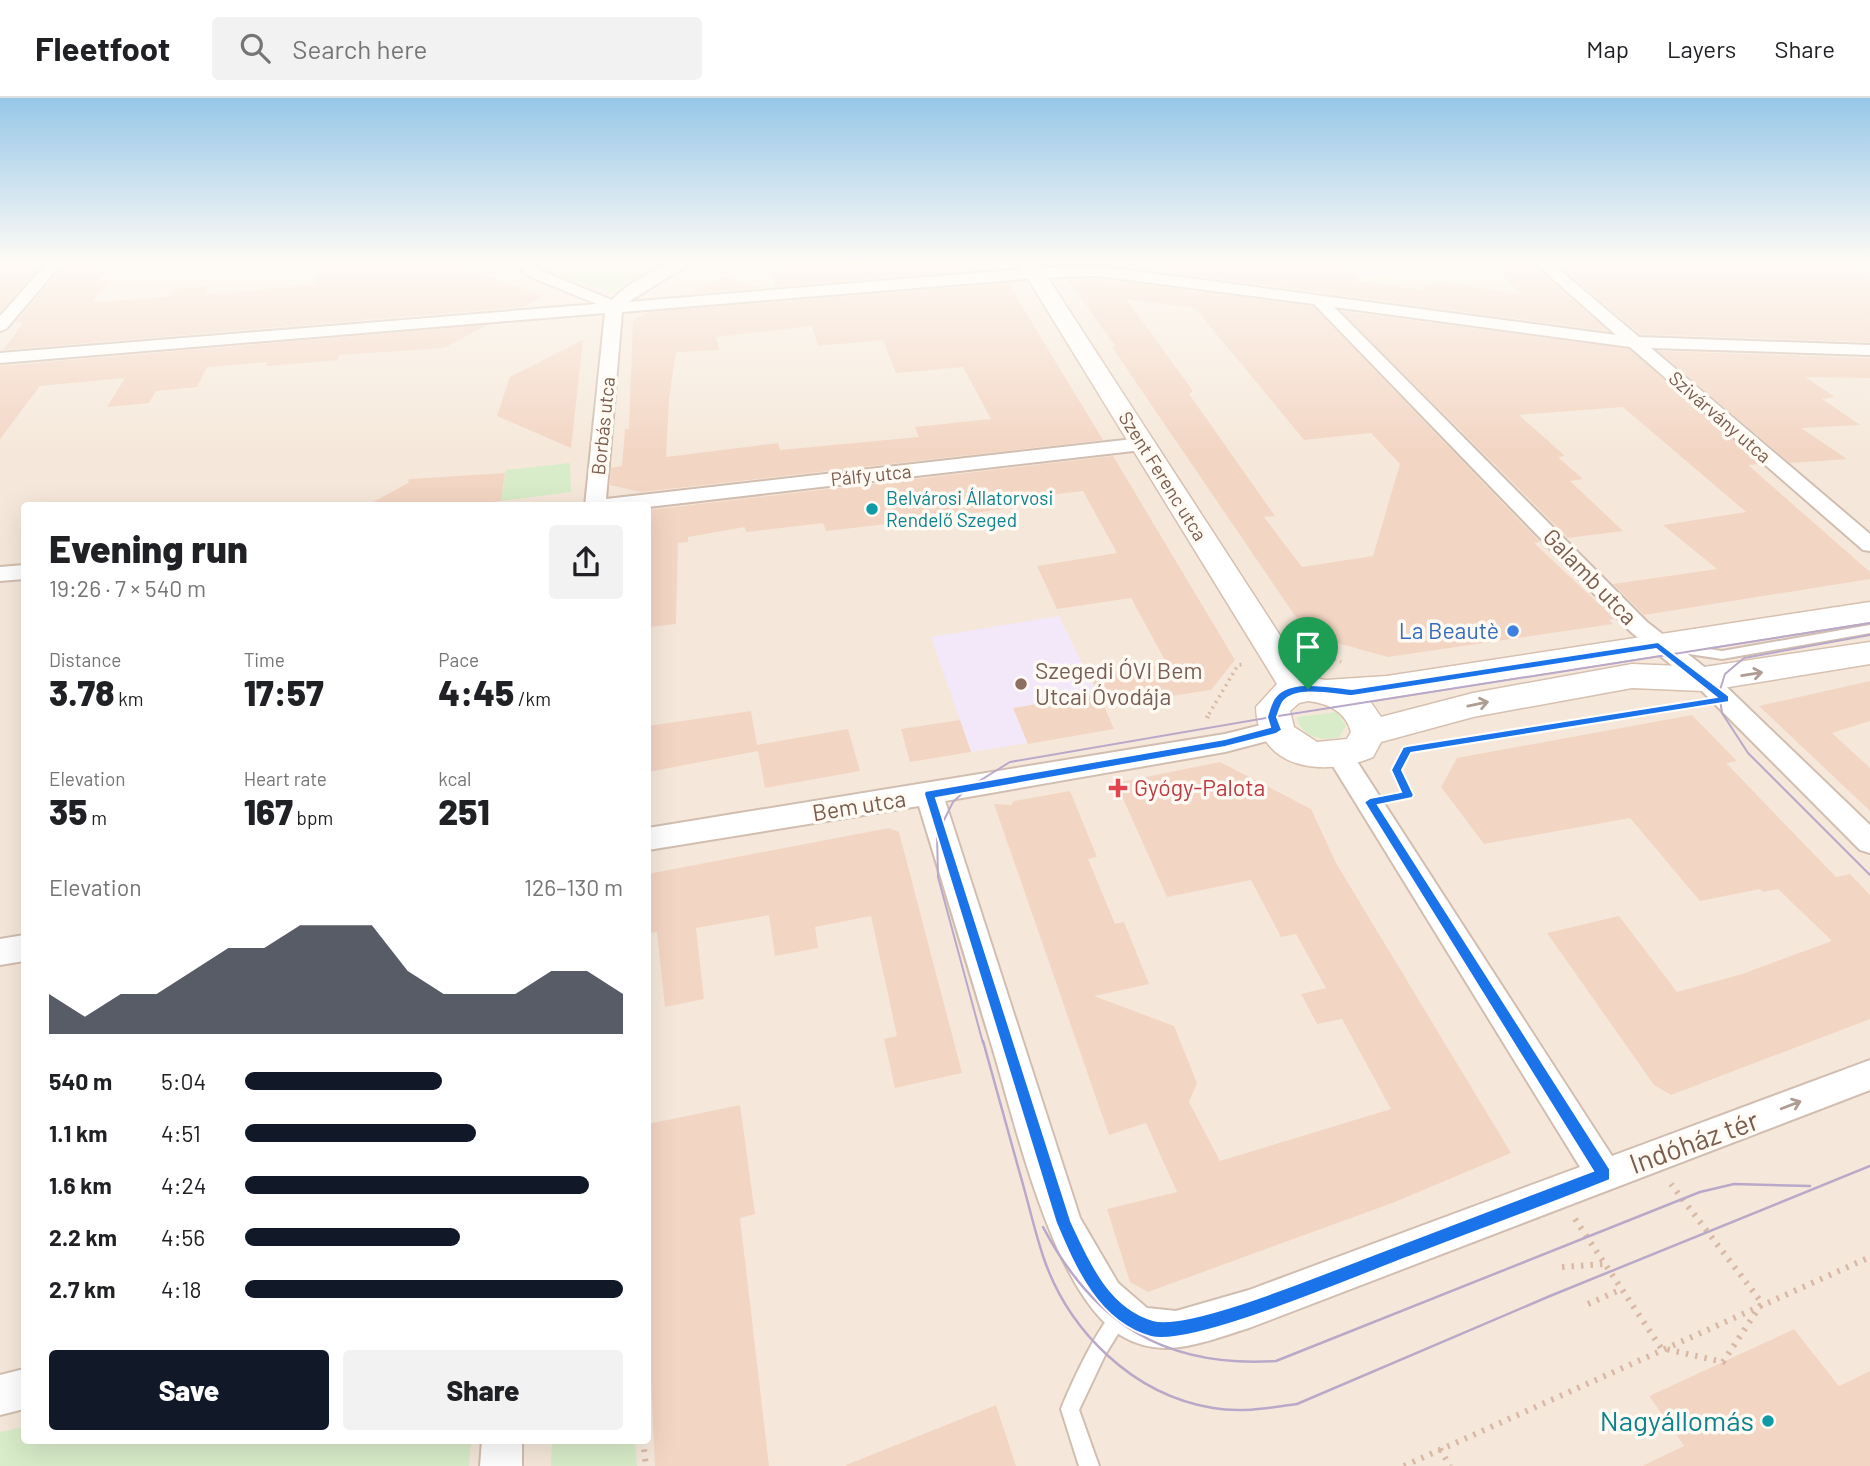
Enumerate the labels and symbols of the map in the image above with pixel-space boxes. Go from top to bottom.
street label: Szivárvány utca [1665,366,1776,467]
street label: Borbás utca [586,376,619,476]
street label: Szent Ferenc utca [1114,407,1212,545]
street label: Pálfy utca [829,459,912,490]
place label: Belvárosi Állatorvosi Rendelő Szeged [886,486,1053,531]
marker: Belvárosi Állatorvosi Rendelő Szeged [864,501,880,517]
street label: Galamb utca [1538,522,1644,630]
place label: La Beautè [1399,616,1499,644]
pin [1278,617,1338,689]
marker: La Beautè [1505,623,1521,639]
place label: Szegedi ÓVI Bem Utcai Óvodája [1035,656,1202,710]
one-way arrow [1740,667,1763,680]
marker: Szegedi ÓVI Bem Utcai Óvodája [1013,676,1029,692]
one-way arrow [1466,696,1489,710]
place label: Gyógy-Palota [1134,773,1265,801]
marker: Gyógy-Palota [1108,778,1128,798]
street label: Bem utca [810,784,908,826]
one-way arrow [1779,1098,1801,1110]
street label: Indóház tér [1625,1102,1763,1180]
place label: Nagyállomás [1600,1403,1754,1437]
marker: Nagyállomás [1760,1413,1776,1429]

